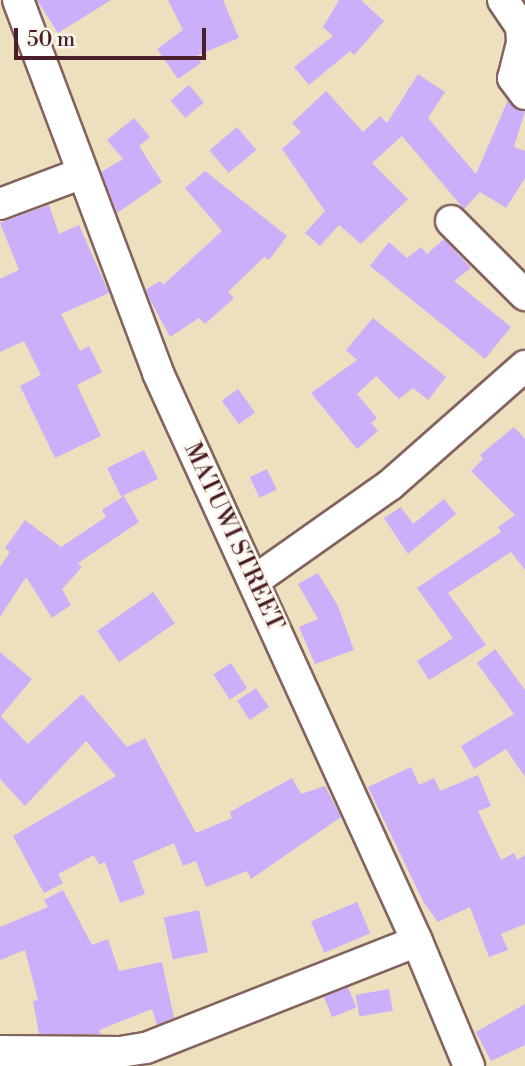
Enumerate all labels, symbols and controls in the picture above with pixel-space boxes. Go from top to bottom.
scale bar [18,14,210,58]
text: 50 m [27,27,75,53]
street label: MATUWI STREET [177,438,289,636]

